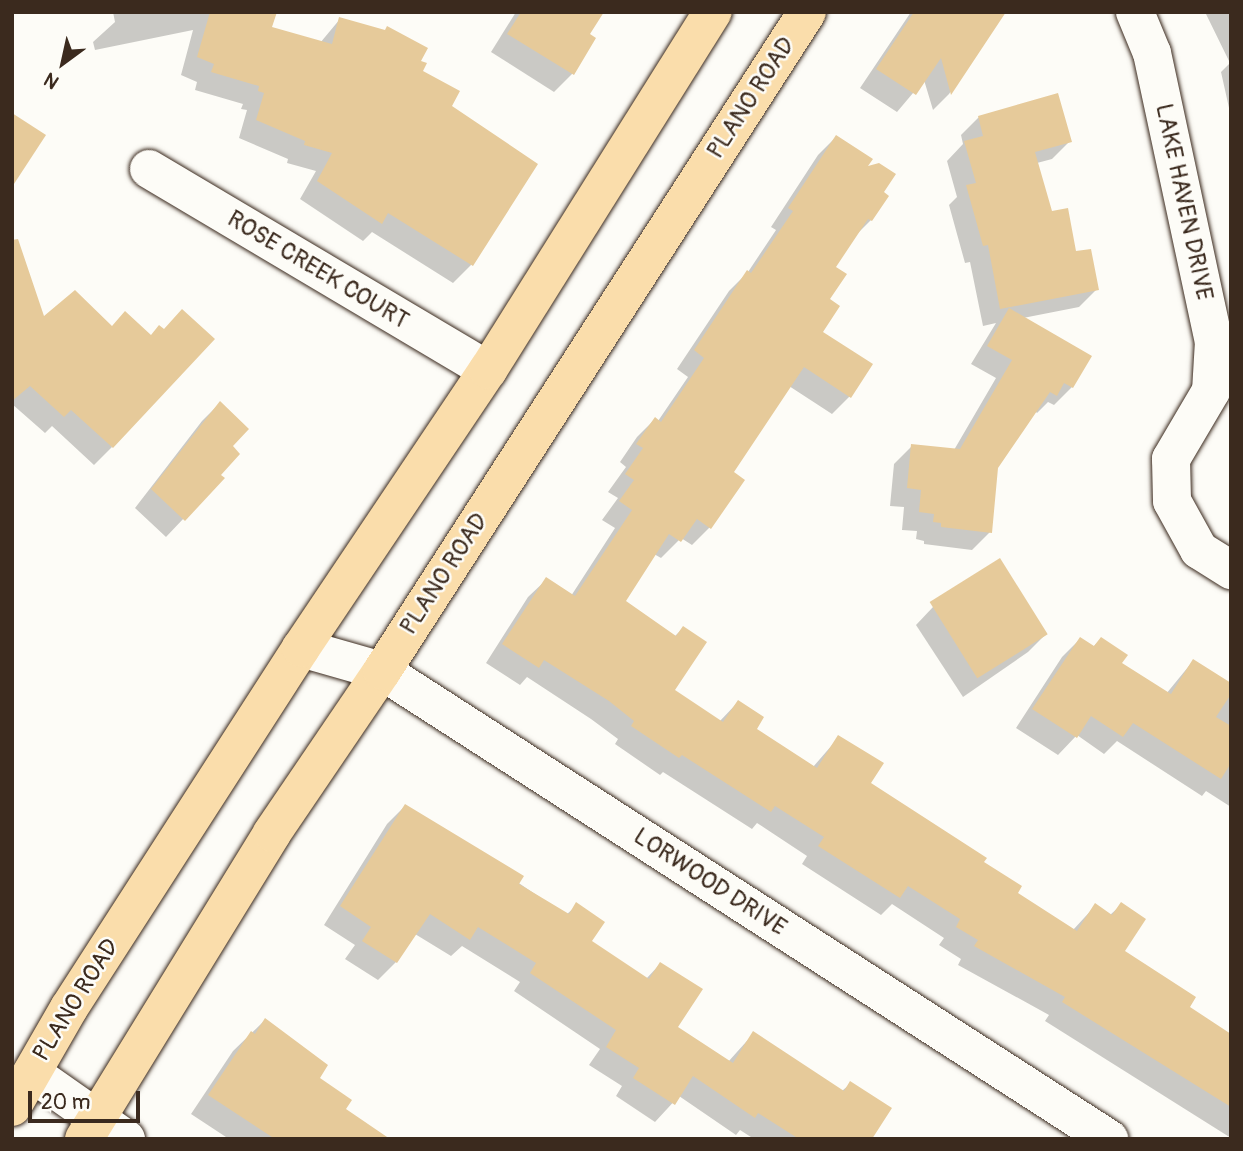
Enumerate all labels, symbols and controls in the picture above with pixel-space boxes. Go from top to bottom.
north arrow [28,28,98,98]
street label: PLANO ROAD [701,32,801,164]
text: N [40,67,63,94]
street label: LAKE HAVEN DRIVE [1149,101,1219,303]
street label: ROSE CREEK COURT [222,205,414,335]
street label: PLANO ROAD [394,508,494,640]
street label: LORWOOD DRIVE [628,822,792,942]
street label: PLANO ROAD [27,934,125,1066]
scale bar [32,1078,144,1122]
text: 20 m [41,1089,90,1116]

